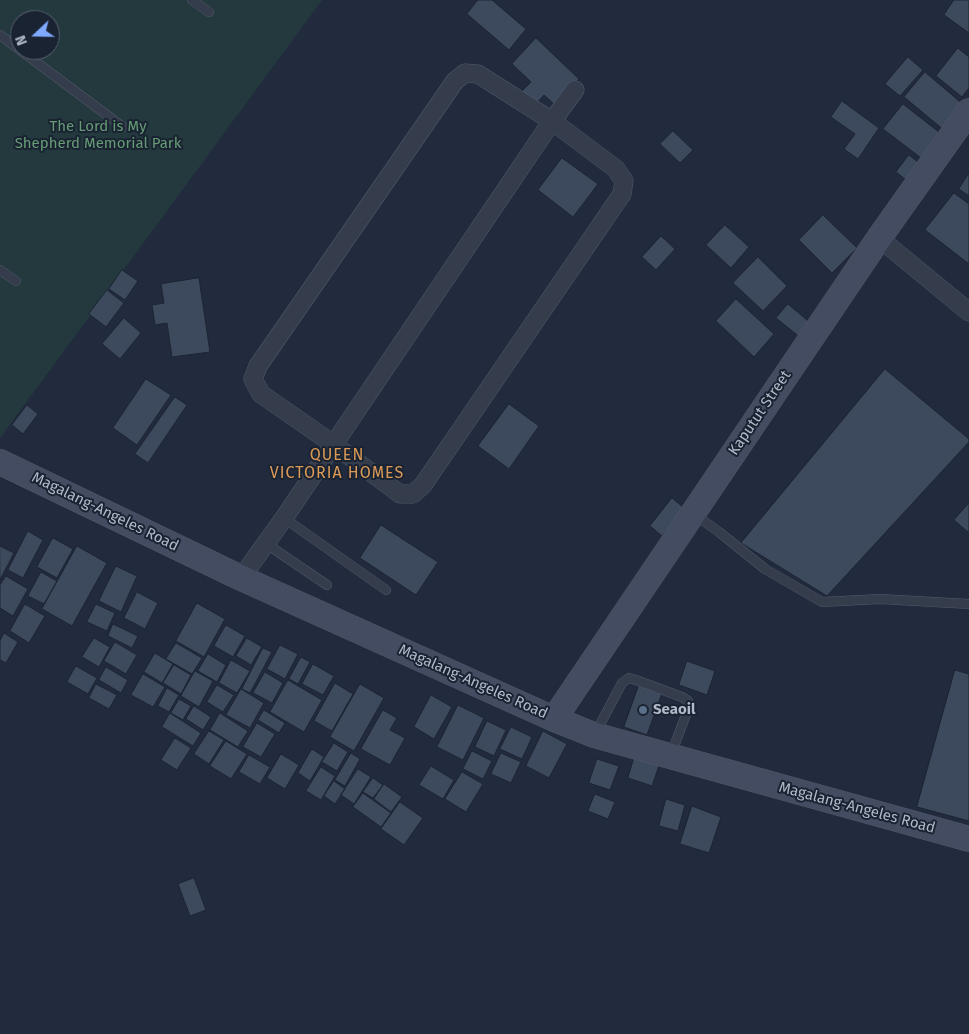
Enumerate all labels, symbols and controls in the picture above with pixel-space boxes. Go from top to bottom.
north arrow [10,10,60,60]
text: N [12,33,31,48]
park label: The Lord is My Shepherd Memorial Park [15,118,181,153]
street label: Kaputut Street [725,367,795,459]
district label: QUEEN VICTORIA HOMES [268,446,406,484]
street label: Magalang-Angeles Road [29,469,181,555]
street label: Magalang-Angeles Road [396,641,550,723]
place label: Seaoil [653,701,695,719]
marker: Seaoil [637,704,649,716]
street label: Magalang-Angeles Road [777,778,937,838]

